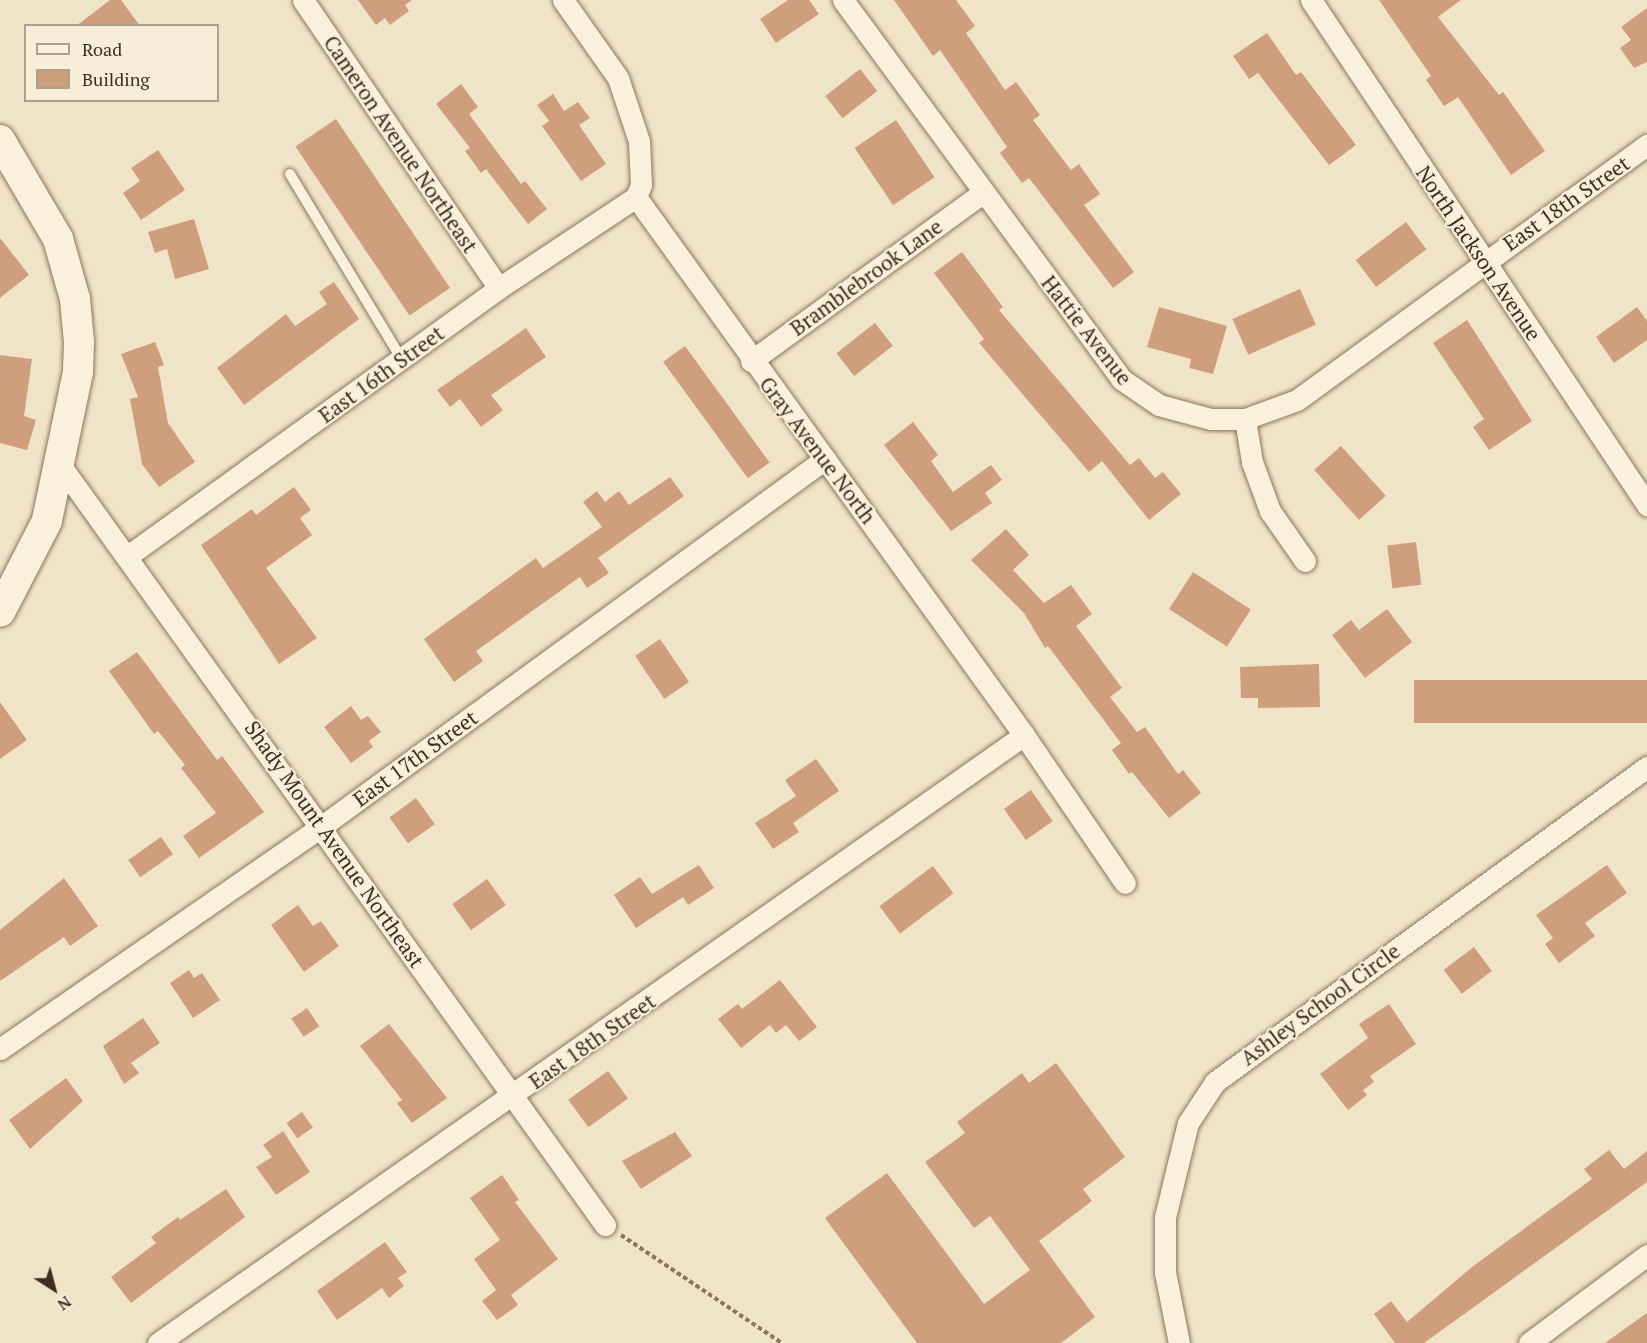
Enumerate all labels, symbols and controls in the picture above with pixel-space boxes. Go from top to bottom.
legend [24,24,219,102]
street label: Cameron Avenue Northeast [319,30,483,258]
text: Road [82,37,122,61]
text: Building [82,67,150,91]
street label: East 18th Street [1498,150,1634,256]
street label: North Jackson Avenue [1411,161,1547,345]
street label: Bramblebrook Lane [785,213,947,341]
street label: Hattie Avenue [1036,270,1138,390]
street label: East 16th Street [314,320,448,428]
street label: Gray Avenue North [754,371,882,529]
street label: East 17th Street [348,704,482,812]
street label: Shady Mount Avenue Northeast [240,716,430,972]
street label: Ashley School Circle [1236,938,1404,1070]
street label: East 18th Street [524,988,660,1094]
north arrow [24,1259,84,1319]
text: N [53,1291,76,1316]

